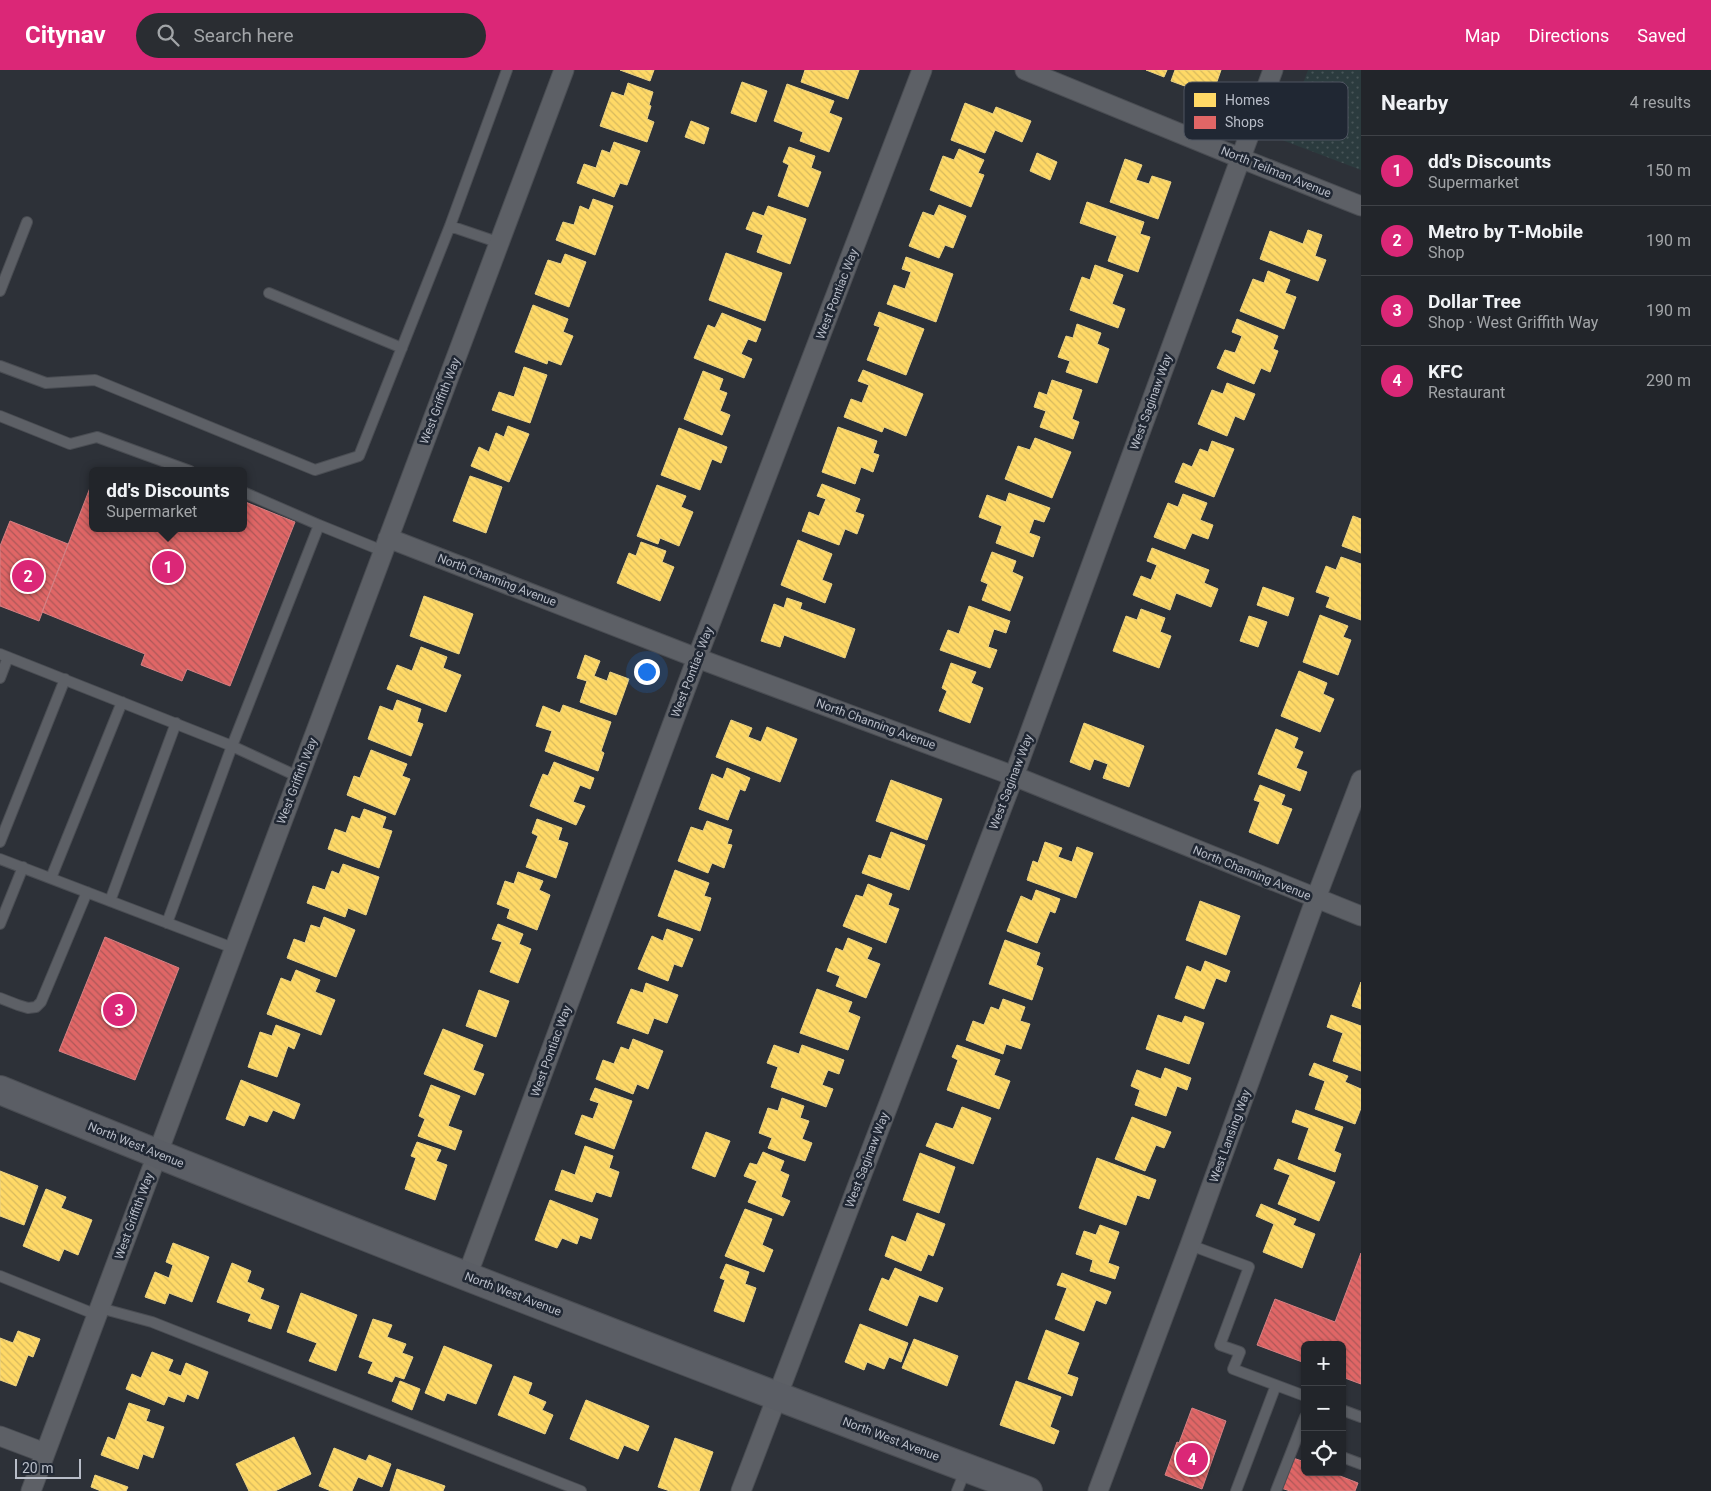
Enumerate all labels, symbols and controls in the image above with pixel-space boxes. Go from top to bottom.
search box [136,13,486,58]
text: Citynav [25,21,106,49]
icon: search [154,21,182,49]
text: Search here [194,24,294,47]
text: Map [1465,25,1500,46]
text: Directions [1528,25,1609,46]
text: Saved [1637,25,1686,46]
legend [1184,82,1348,140]
text: Nearby [1381,91,1448,115]
text: Homes [1225,92,1270,108]
text: 4 results [1630,93,1691,112]
text: Shops [1225,114,1264,130]
street label: North Teilman Avenue [1219,143,1333,201]
text: dd's Discounts [1428,150,1551,173]
text: 1 [1392,161,1402,180]
text: 150 m [1646,161,1691,180]
text: Supermarket [1428,173,1519,192]
text: Metro by T-Mobile [1428,220,1583,243]
text: 2 [1392,231,1402,250]
text: 190 m [1646,231,1691,250]
text: Shop [1428,243,1464,262]
street label: West Pontiac Way [813,246,861,341]
text: Dollar Tree [1428,290,1521,313]
text: 3 [1392,301,1402,320]
text: 190 m [1646,301,1691,320]
text: Shop · West Griffith Way [1428,313,1598,332]
street label: West Saginaw Way [1127,352,1175,452]
street label: West Griffith Way [417,356,463,446]
text: KFC [1428,360,1463,383]
text: 4 [1392,371,1402,390]
text: 290 m [1646,371,1691,390]
text: Restaurant [1428,383,1505,402]
popup [89,467,247,532]
text: dd's Discounts [106,479,230,502]
text: Supermarket [106,502,197,521]
pin: 1 [152,548,184,586]
street label: North Channing Avenue [436,551,558,609]
pin: 2 [12,557,44,595]
street label: West Pontiac Way [668,624,716,719]
your location [634,659,660,685]
street label: North Channing Avenue [814,696,938,752]
street label: West Saginaw Way [986,732,1036,832]
street label: West Griffith Way [274,736,320,826]
street label: North Channing Avenue [1191,843,1313,903]
pin: 3 [103,991,135,1029]
street label: West Pontiac Way [528,1003,574,1099]
street label: West Lansing Way [1207,1087,1253,1184]
street label: West Saginaw Way [842,1110,892,1210]
street label: North West Avenue [86,1119,186,1171]
street label: West Griffith Way [112,1170,156,1261]
street label: North West Avenue [463,1269,563,1319]
map controls [1301,1341,1346,1476]
button: + [1301,1341,1346,1386]
button: − [1301,1386,1346,1431]
street label: North West Avenue [841,1414,941,1464]
button: locate [1301,1431,1346,1476]
pin: 4 [1176,1440,1208,1478]
scale bar [15,1456,81,1479]
text: 20 m [22,1460,54,1476]

